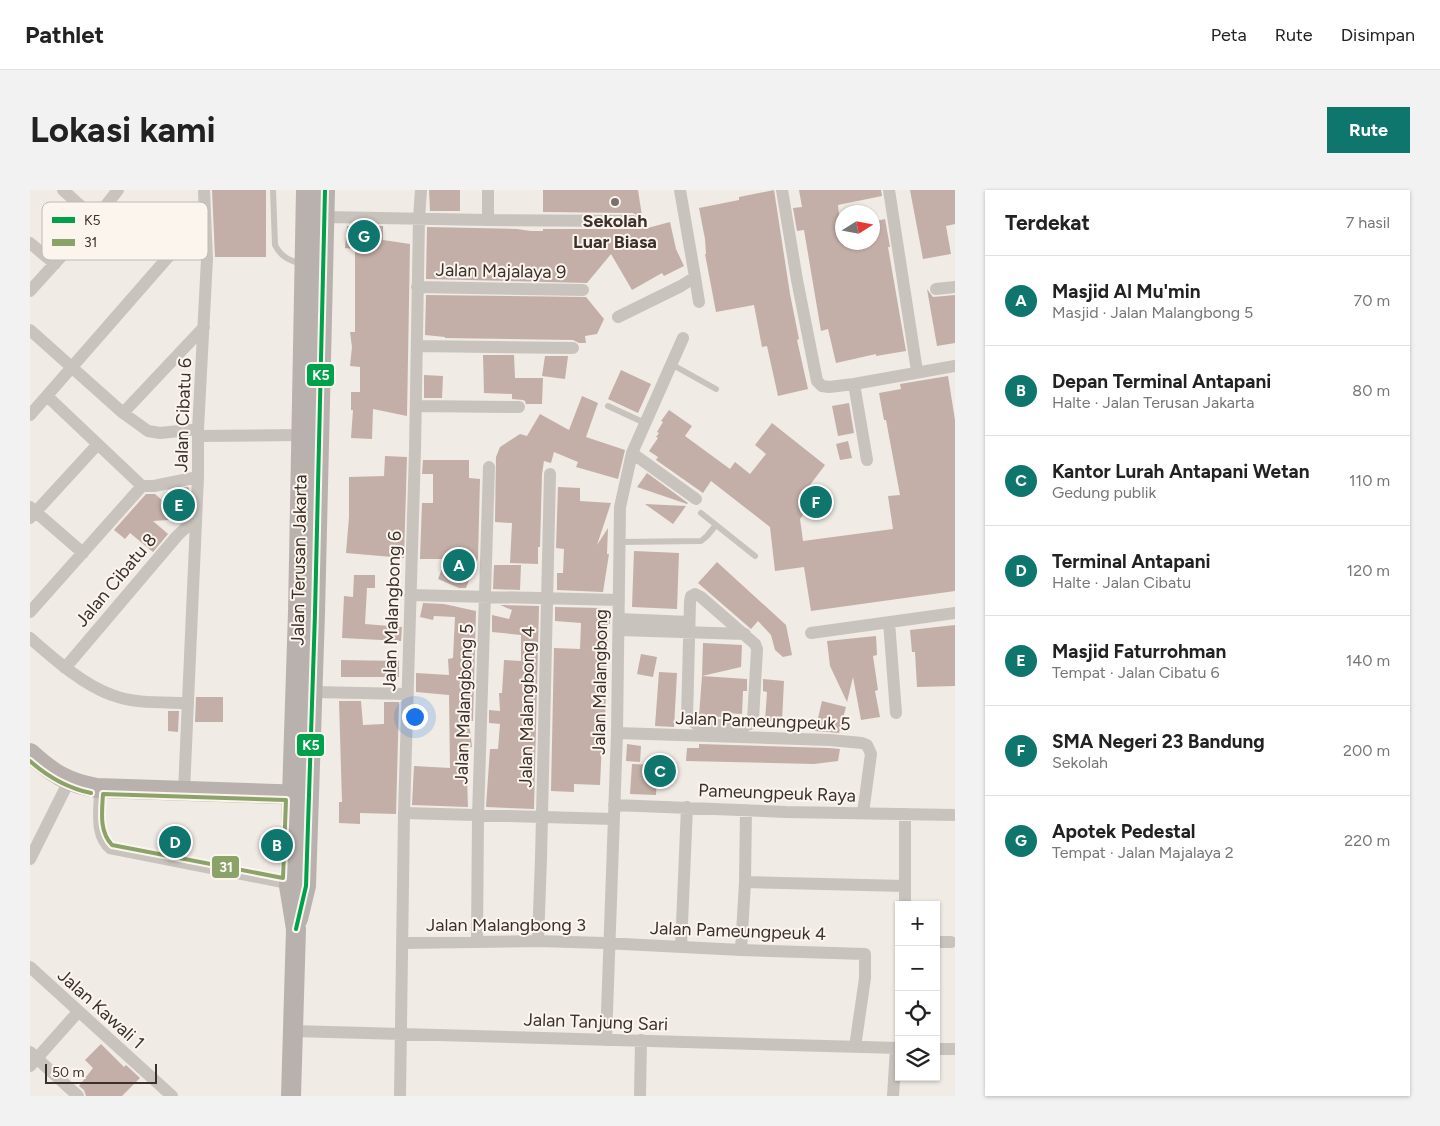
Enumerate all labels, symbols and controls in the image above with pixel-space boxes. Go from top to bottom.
text: Pathlet [25,20,104,49]
text: Peta [1211,24,1247,46]
text: Rute [1275,24,1313,46]
text: Disimpan [1341,24,1415,46]
button: Rute [1327,107,1410,153]
text: Lokasi kami [30,109,216,151]
marker: Sekolah Luar Biasa [609,196,621,208]
legend [42,202,208,260]
north arrow [835,205,880,250]
place label: Sekolah Luar Biasa [573,210,657,253]
text: Terdekat [1005,210,1090,235]
text: K5 [84,212,101,229]
text: 7 hasil [1346,213,1390,232]
pin: G [348,217,380,255]
text: 31 [84,234,97,251]
street label: Jalan Majalaya 9 [436,259,566,283]
text: Masjid Al Mu'min [1052,280,1200,303]
text: A [1015,291,1027,310]
text: 70 m [1354,291,1390,310]
text: Masjid · Jalan Malangbong 5 [1052,303,1253,322]
street label: Jalan Cibatu 6 [170,357,196,473]
line badge: K5 [306,363,335,387]
text: K5 [312,367,330,384]
text: Depan Terminal Antapani [1052,370,1271,393]
text: B [1016,381,1026,400]
text: 80 m [1352,381,1390,400]
text: Halte · Jalan Terusan Jakarta [1052,393,1255,412]
text: Kantor Lurah Antapani Wetan [1052,460,1310,483]
text: C [1015,471,1027,490]
text: 110 m [1349,471,1390,490]
street label: Jalan Terusan Jakarta [287,474,311,646]
pin: F [800,483,832,521]
text: Gedung publik [1052,483,1156,502]
pin: E [163,486,195,524]
street label: Jalan Cibatu 8 [71,529,161,631]
street label: Jalan Malangbong 6 [378,530,406,692]
pin: A [443,546,475,584]
text: Terminal Antapani [1052,550,1211,573]
text: D [1015,561,1027,580]
text: 120 m [1347,561,1390,580]
text: Halte · Jalan Cibatu [1052,573,1191,592]
street label: Jalan Malangbong [588,609,612,755]
street label: Jalan Malangbong 5 [450,623,478,785]
street label: Jalan Malangbong 4 [515,626,539,788]
text: Masjid Faturrohman [1052,640,1226,663]
text: E [1016,651,1026,670]
text: 140 m [1346,651,1390,670]
text: Tempat · Jalan Cibatu 6 [1052,663,1220,682]
your location [402,704,428,730]
street label: Jalan Pameungpeuk 5 [675,707,851,735]
text: SMA Negeri 23 Bandung [1052,730,1265,753]
line badge: K5 [296,733,325,757]
text: K5 [302,737,320,754]
text: F [1017,741,1025,760]
text: 200 m [1343,741,1390,760]
pin: C [644,752,676,790]
text: Sekolah [1052,753,1108,772]
street label: Pameungpeuk Raya [698,779,856,807]
text: Apotek Pedestal [1052,820,1196,843]
pin: D [159,823,191,861]
pin: B [261,826,293,864]
text: G [1015,831,1027,850]
text: 220 m [1344,831,1390,850]
text: Tempat · Jalan Majalaya 2 [1052,843,1234,862]
line badge: 31 [211,855,240,879]
text: 31 [219,859,233,876]
map controls [895,901,940,1081]
button: + [895,901,940,946]
street label: Jalan Malangbong 3 [426,914,586,936]
street label: Jalan Pameungpeuk 4 [650,917,826,945]
button: − [895,946,940,991]
street label: Jalan Kawali 1 [53,964,149,1054]
button: locate [895,991,940,1036]
street label: Jalan Tanjung Sari [523,1008,669,1036]
button: layers [895,1036,940,1081]
scale bar [45,1061,158,1084]
text: 50 m [52,1064,84,1081]

